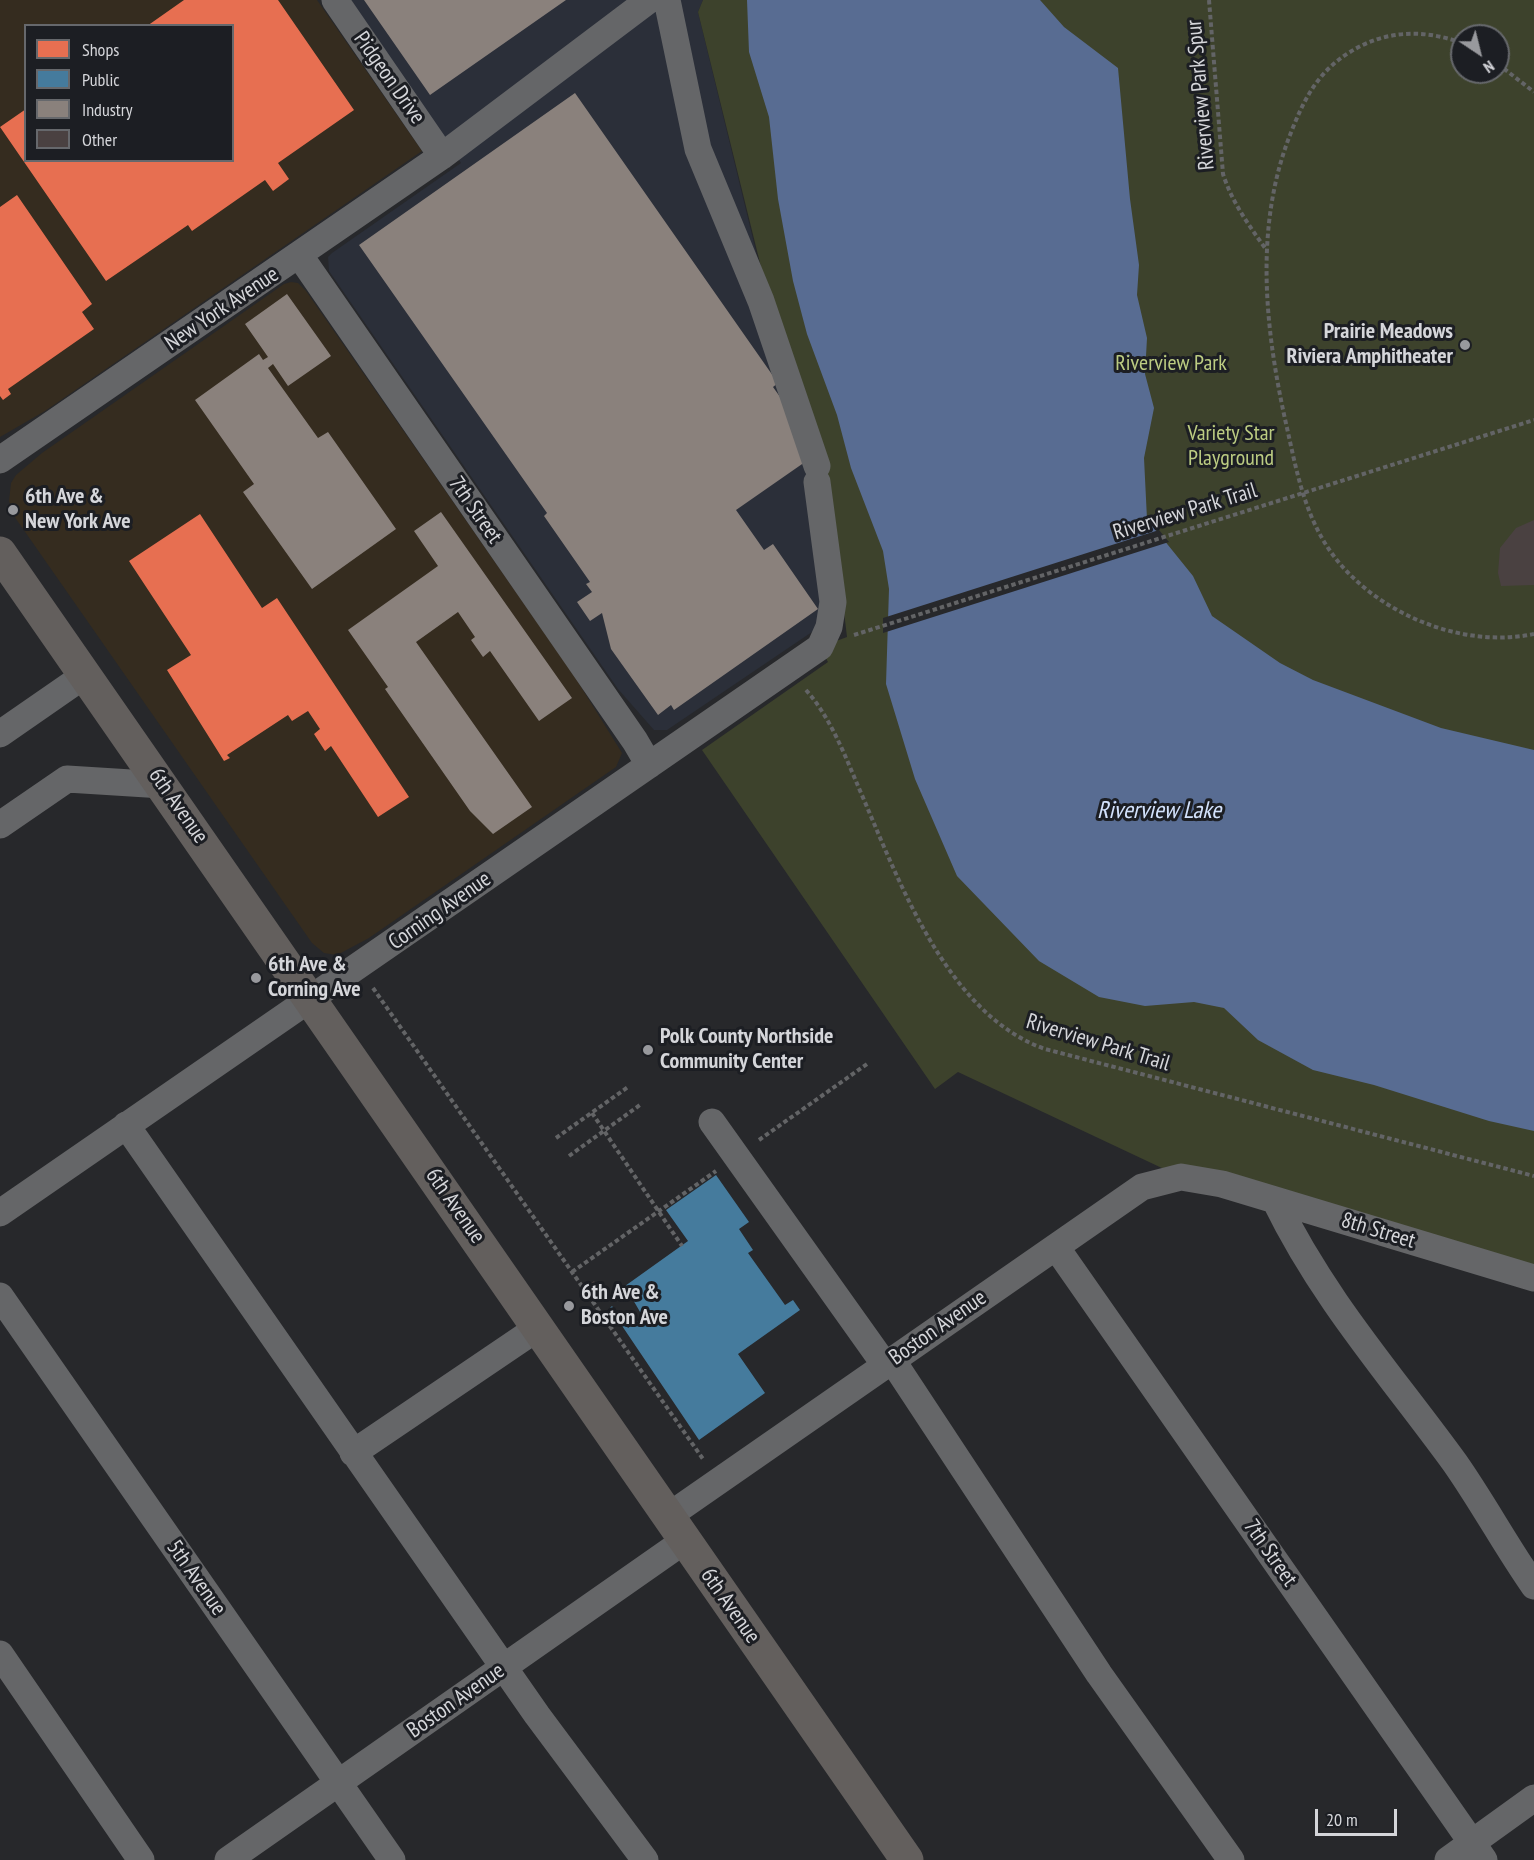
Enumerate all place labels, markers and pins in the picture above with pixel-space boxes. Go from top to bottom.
place label: Prairie Meadows Riviera Amphitheater [1286,319,1453,370]
marker: Prairie Meadows Riviera Amphitheater [1458,338,1472,352]
place label: 6th Ave & New York Ave [25,484,131,536]
marker: 6th Ave & New York Ave [6,503,20,517]
place label: 6th Ave & Corning Ave [268,952,361,1004]
marker: 6th Ave & Corning Ave [249,971,263,985]
place label: Polk County Northside Community Center [660,1024,833,1076]
marker: Polk County Northside Community Center [641,1043,655,1057]
place label: 6th Ave & Boston Ave [581,1280,668,1332]
marker: 6th Ave & Boston Ave [562,1299,576,1313]

